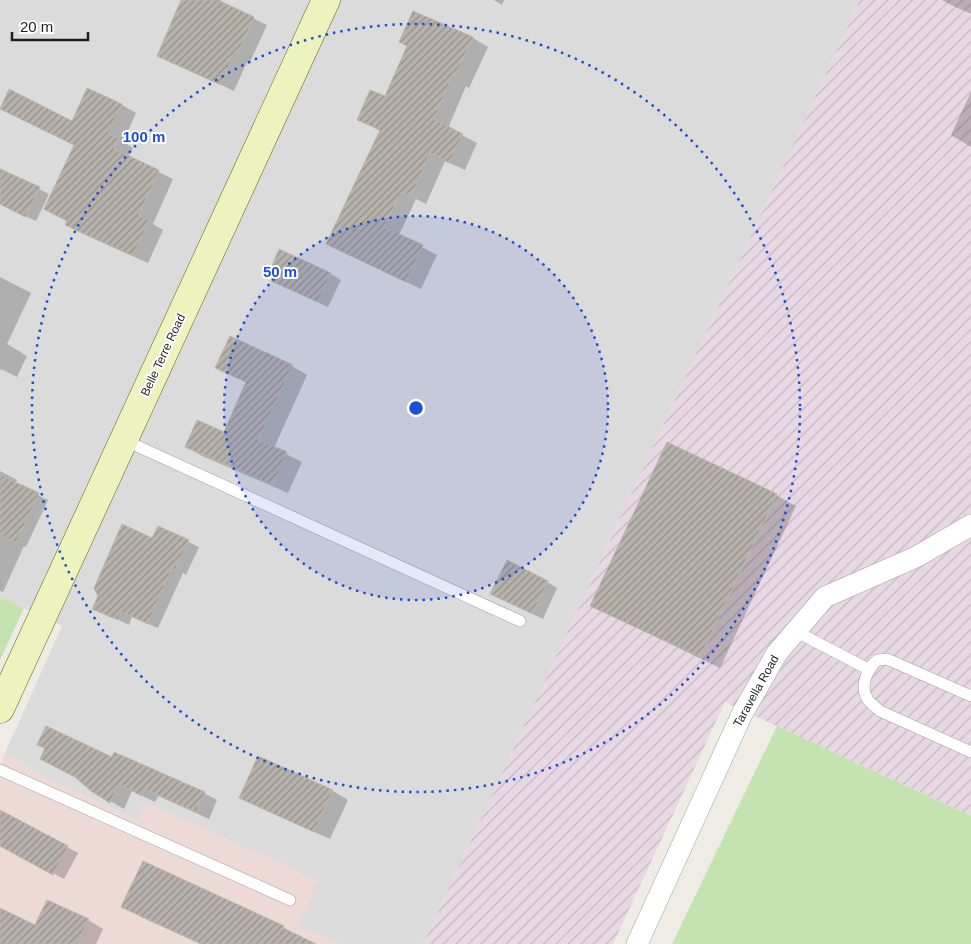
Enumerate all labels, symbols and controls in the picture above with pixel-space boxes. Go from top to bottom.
scale bar [12,10,89,42]
text: 20 m [20,18,53,35]
text: 100 m [123,128,165,145]
text: 50 m [263,263,297,280]
street label: Belle Terre Road [138,312,188,398]
centre of rings [407,399,425,417]
street label: Taravella Road [730,653,782,729]

